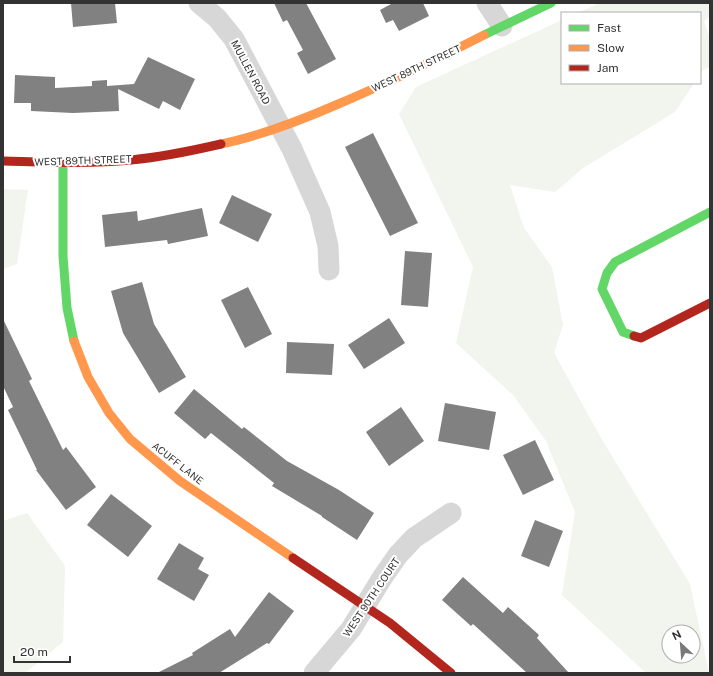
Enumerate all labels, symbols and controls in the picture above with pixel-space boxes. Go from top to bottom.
legend [561,12,701,84]
text: Fast [597,21,622,35]
street label: MULLEN ROAD [229,38,273,106]
text: Slow [597,41,625,55]
street label: WEST 89TH STREET [369,42,463,94]
text: Jam [597,61,619,75]
street label: WEST 89TH STREET [34,152,132,168]
street label: ACUFF LANE [150,439,206,487]
street label: WEST 90TH COURT [340,555,402,639]
north arrow [661,624,701,664]
text: N [670,628,683,642]
scale bar [14,638,70,664]
text: 20 m [20,645,48,659]

